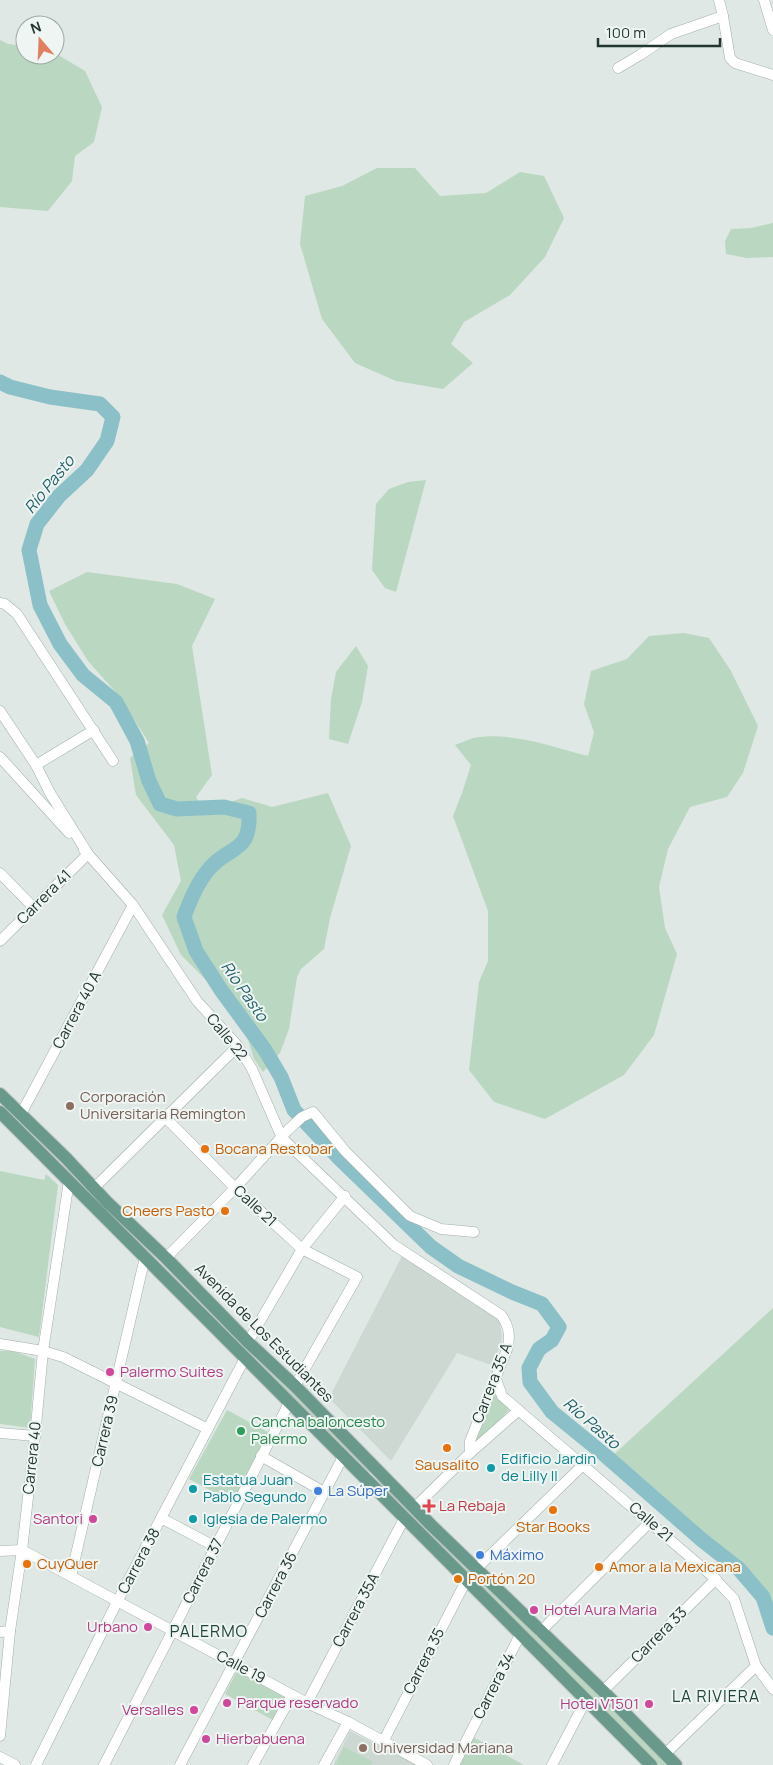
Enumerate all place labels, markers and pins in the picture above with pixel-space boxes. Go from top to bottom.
place label: Corporación Universitaria Remington [80,1086,246,1124]
marker: Corporación Universitaria Remington [64,1100,76,1112]
place label: Bocana Restobar [215,1138,334,1159]
marker: Bocana Restobar [199,1143,211,1155]
place label: Cheers Pasto [122,1200,215,1221]
marker: Cheers Pasto [219,1205,231,1217]
place label: Palermo Suites [120,1361,223,1382]
marker: Palermo Suites [104,1366,116,1378]
place label: Cancha baloncesto Palermo [251,1411,385,1449]
marker: Cancha baloncesto Palermo [235,1425,247,1437]
marker: Sausalito [441,1442,453,1454]
place label: Edificio Jardin de Lilly II [501,1448,596,1486]
place label: Sausalito [415,1454,479,1475]
marker: Edificio Jardin de Lilly II [485,1462,497,1474]
place label: Estatua Juan Pablo Segundo [203,1469,307,1507]
place label: La Súper [328,1480,389,1501]
marker: Estatua Juan Pablo Segundo [187,1483,199,1495]
marker: La Súper [312,1485,324,1497]
place label: La Rebaja [439,1495,506,1516]
marker: La Rebaja [423,1500,435,1512]
marker: Star Books [547,1504,559,1516]
place label: Santori [33,1508,83,1529]
place label: Iglesia de Palermo [203,1508,327,1529]
marker: Santori [87,1513,99,1525]
marker: Iglesia de Palermo [187,1513,199,1525]
place label: Star Books [516,1516,590,1537]
place label: Máximo [490,1544,544,1565]
marker: Máximo [474,1549,486,1561]
place label: CuyQuer [37,1553,99,1574]
place label: Amor a la Mexicana [609,1556,741,1577]
marker: CuyQuer [21,1558,33,1570]
marker: Amor a la Mexicana [593,1561,605,1573]
place label: Portón 20 [468,1568,535,1589]
marker: Portón 20 [452,1573,464,1585]
place label: Hotel Aura Maria [544,1599,657,1620]
marker: Hotel Aura Maria [528,1604,540,1616]
place label: Urbano [87,1616,138,1637]
marker: Urbano [142,1621,154,1633]
place label: Parque reservado [237,1692,358,1713]
place label: Hotel V1501 [560,1693,639,1714]
marker: Parque reservado [221,1697,233,1709]
marker: Hotel V1501 [643,1698,655,1710]
place label: Versalles [122,1699,184,1720]
marker: Versalles [188,1704,200,1716]
place label: Hierbabuena [216,1728,305,1749]
marker: Hierbabuena [200,1733,212,1745]
place label: Universidad Mariana [373,1737,513,1758]
marker: Universidad Mariana [357,1742,369,1754]

